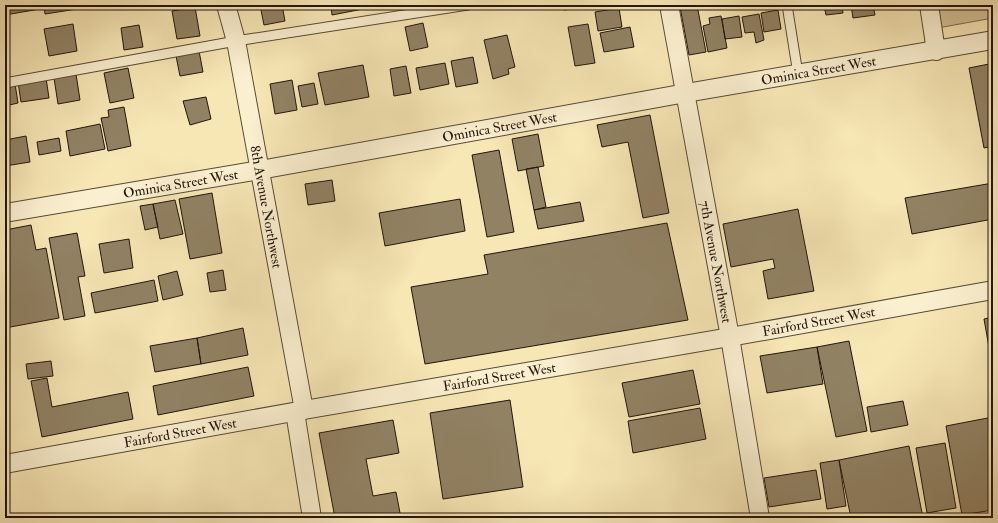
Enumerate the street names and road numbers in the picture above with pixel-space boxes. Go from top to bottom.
street label: Ominica Street West [760,52,878,88]
street label: Ominica Street West [441,108,559,145]
street label: 8th Avenue Northwest [247,144,286,270]
street label: Ominica Street West [122,165,240,201]
street label: 7th Avenue Northwest [697,199,736,325]
street label: Fairford Street West [761,303,877,340]
street label: Fairford Street West [442,358,558,395]
street label: Fairford Street West [122,414,238,451]

